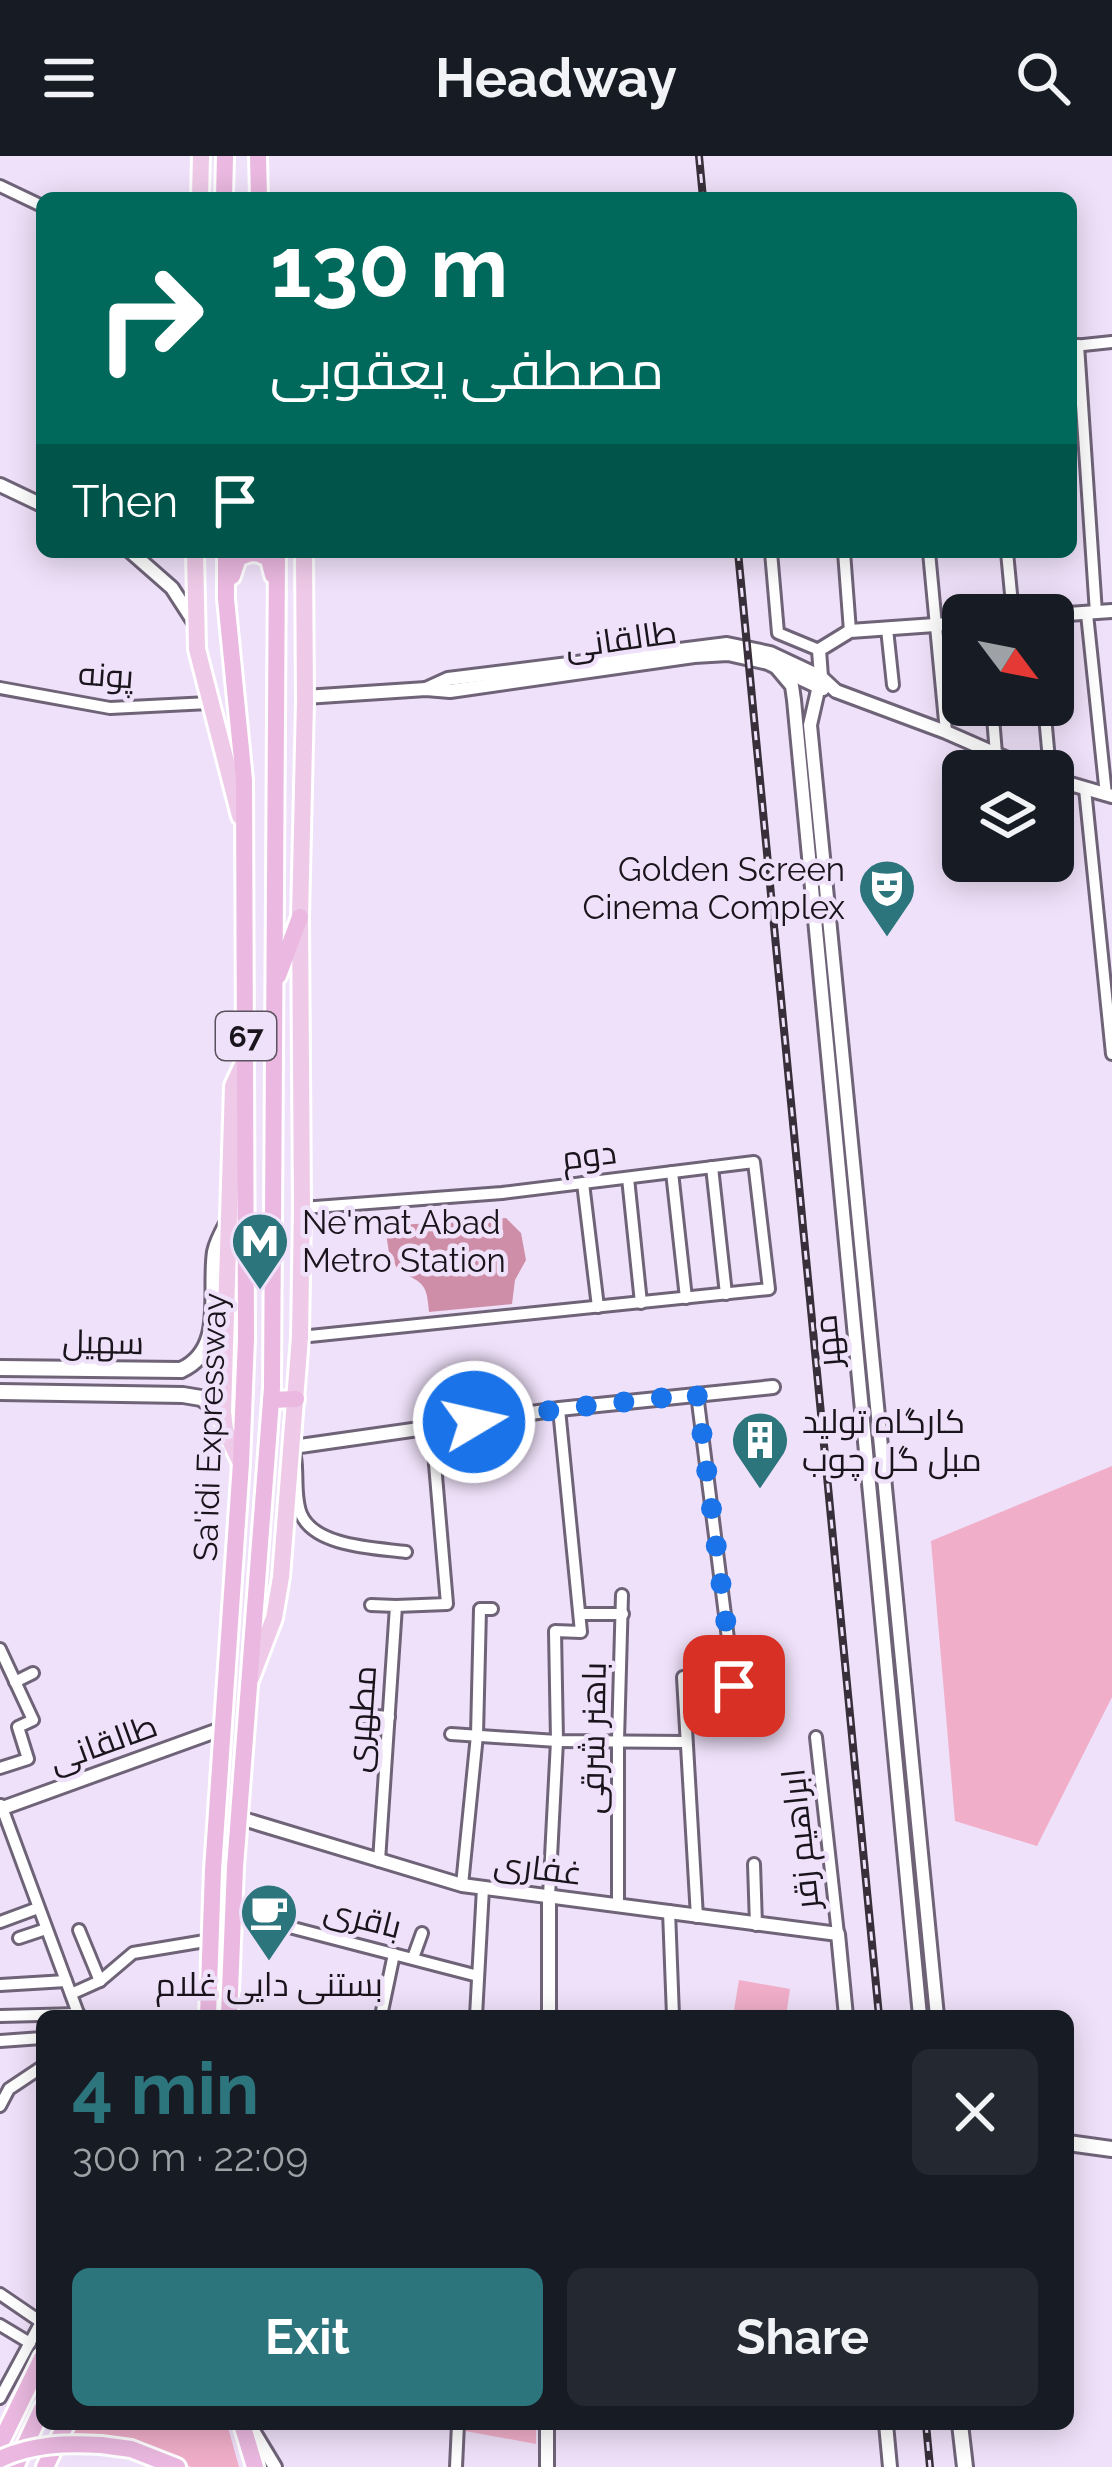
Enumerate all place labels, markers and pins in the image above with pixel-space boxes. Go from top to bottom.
place label: Golden Screen Cinema Complex [583,850,845,927]
theatre icon: Golden Screen Cinema Complex [856,857,918,939]
place label: Ne'mat Abad Metro Station [302,1203,506,1280]
metro station icon: Ne'mat Abad Metro Station [229,1210,291,1292]
place label: کارگاه تولید مبل گل چوب [802,1402,982,1481]
building icon: کارگاه تولید مبل گل چوب [729,1409,791,1491]
pin [683,1635,785,1737]
cafe icon: بستنی دایی غلام [238,1881,300,1963]
place label: بستنی دایی غلام [155,1965,383,2007]

